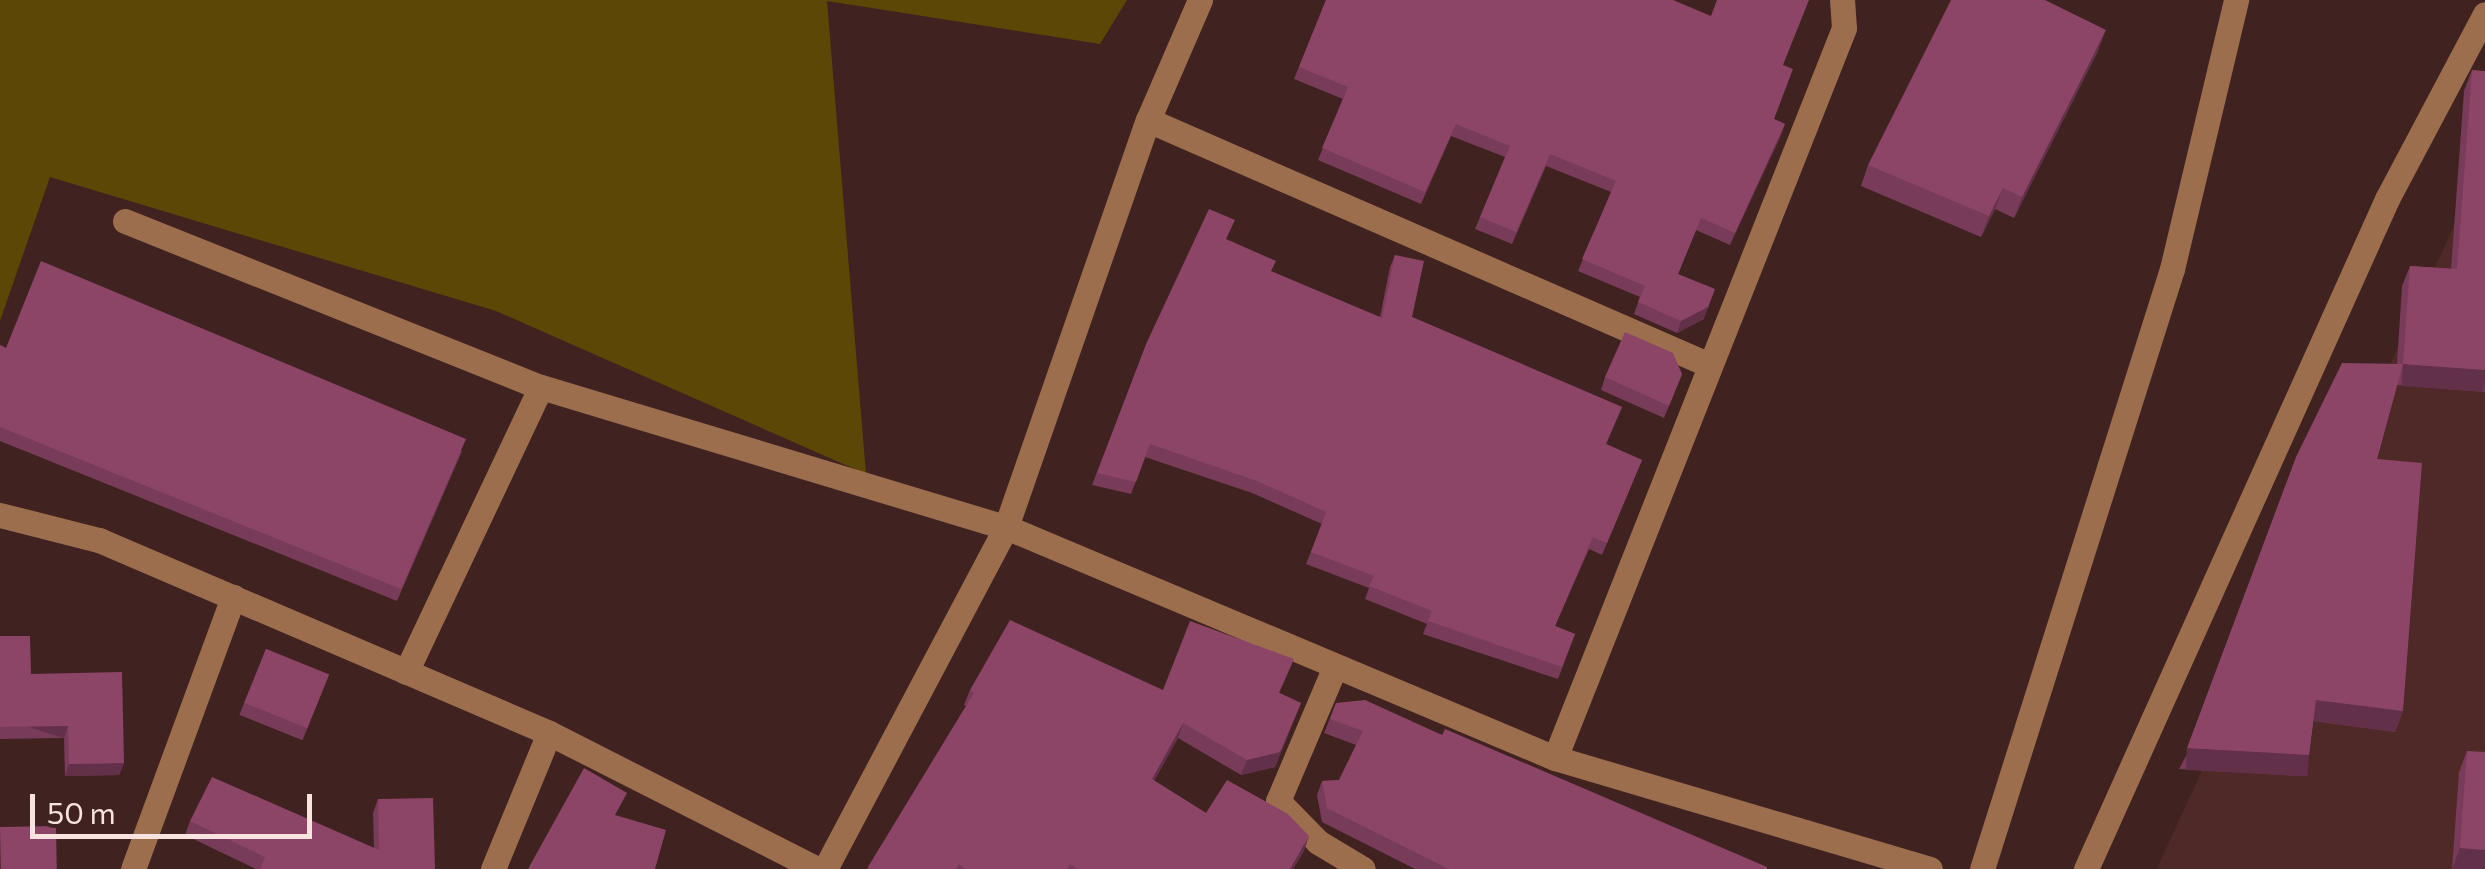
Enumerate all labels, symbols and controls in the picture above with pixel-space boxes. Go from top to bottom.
scale bar [35,774,318,836]
text: 50 m [47,793,116,830]

